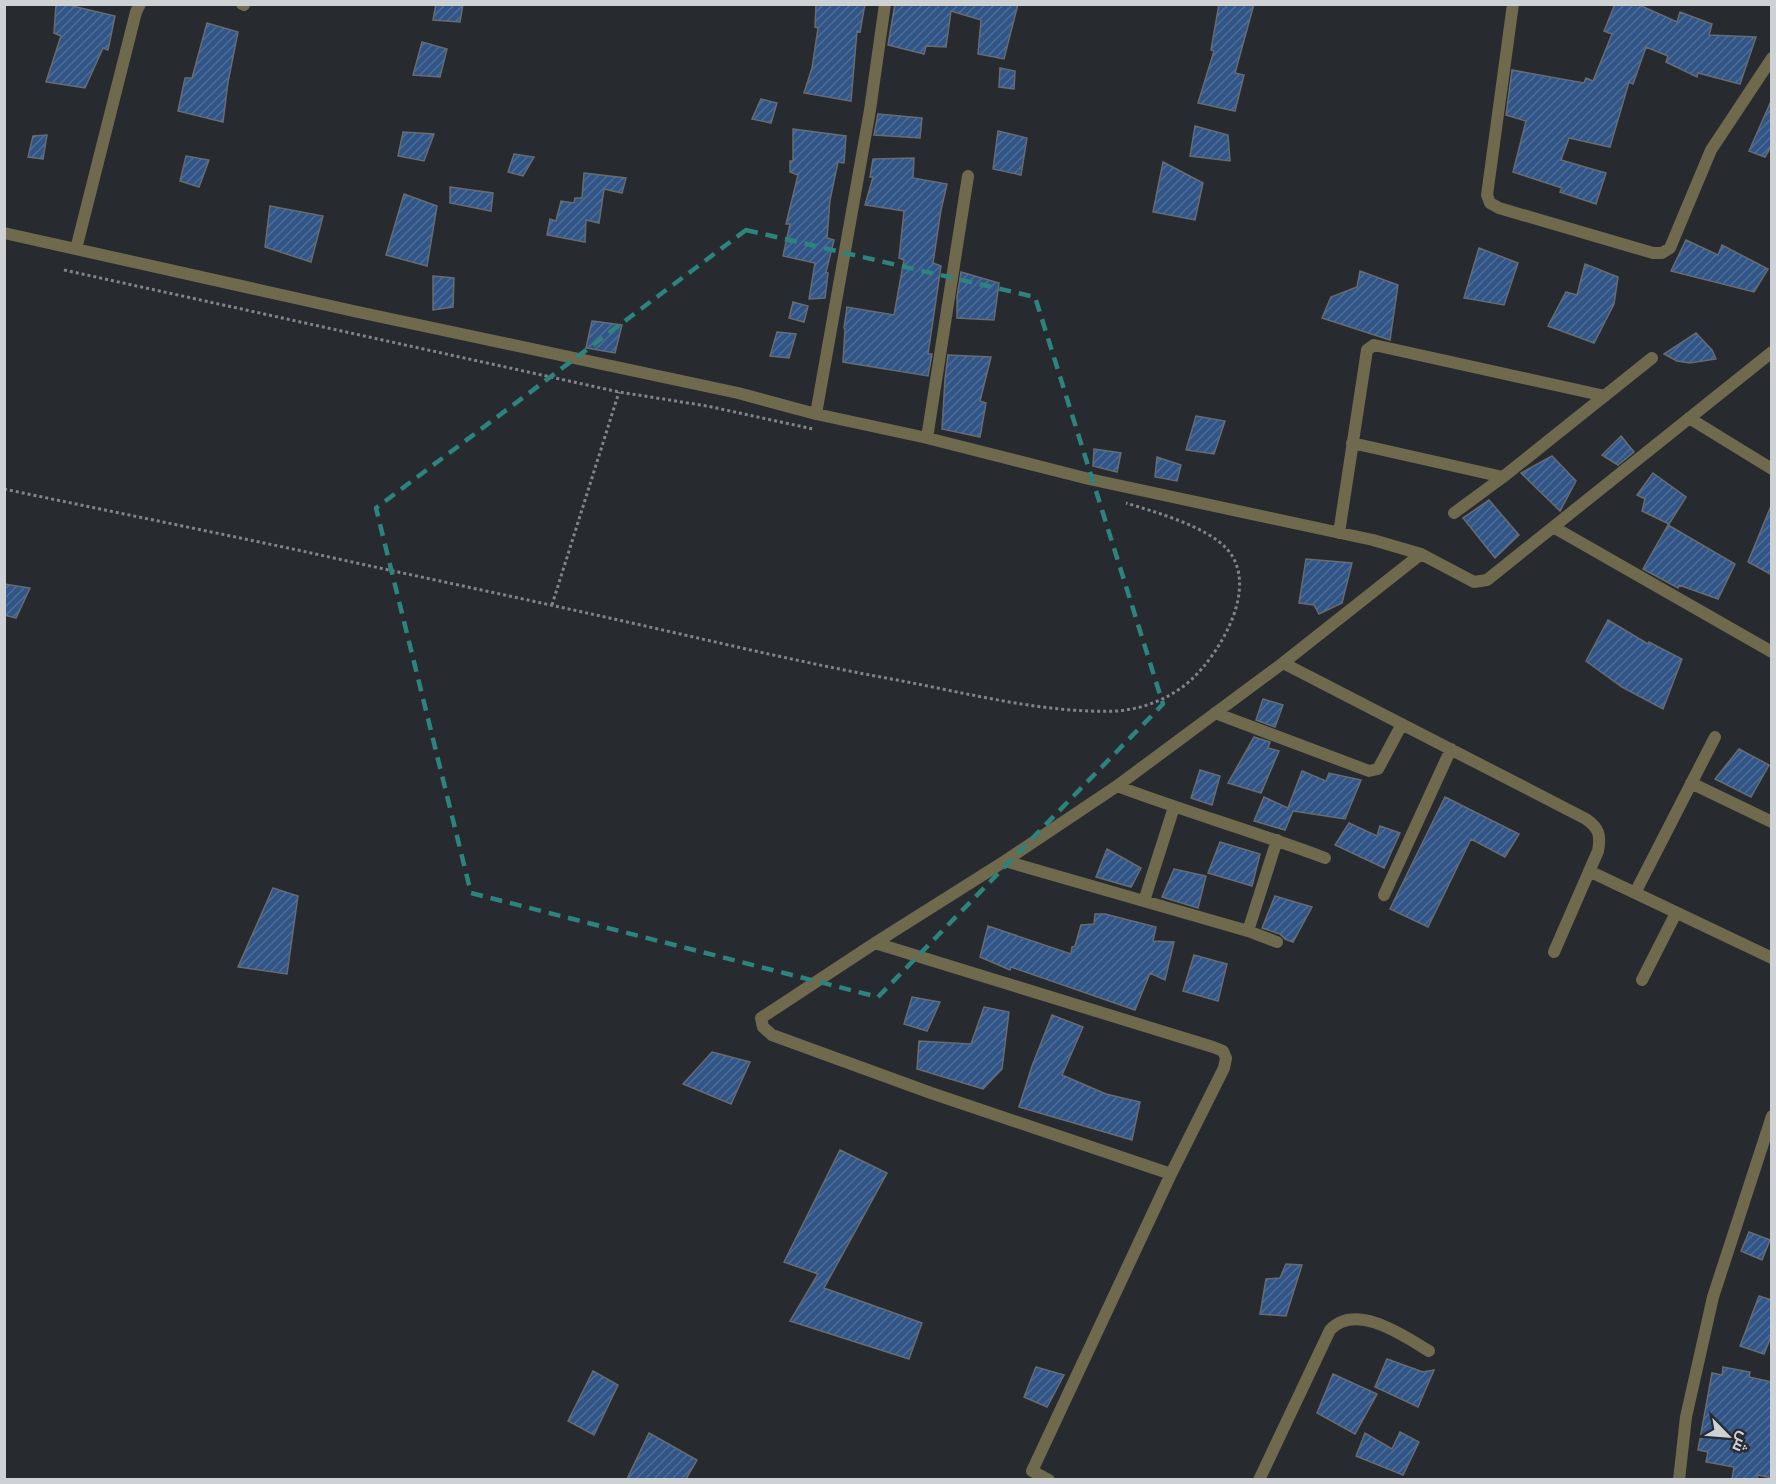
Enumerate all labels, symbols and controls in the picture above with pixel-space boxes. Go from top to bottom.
north arrow [1698,1406,1758,1466]
text: ش [1728,1429,1755,1456]

